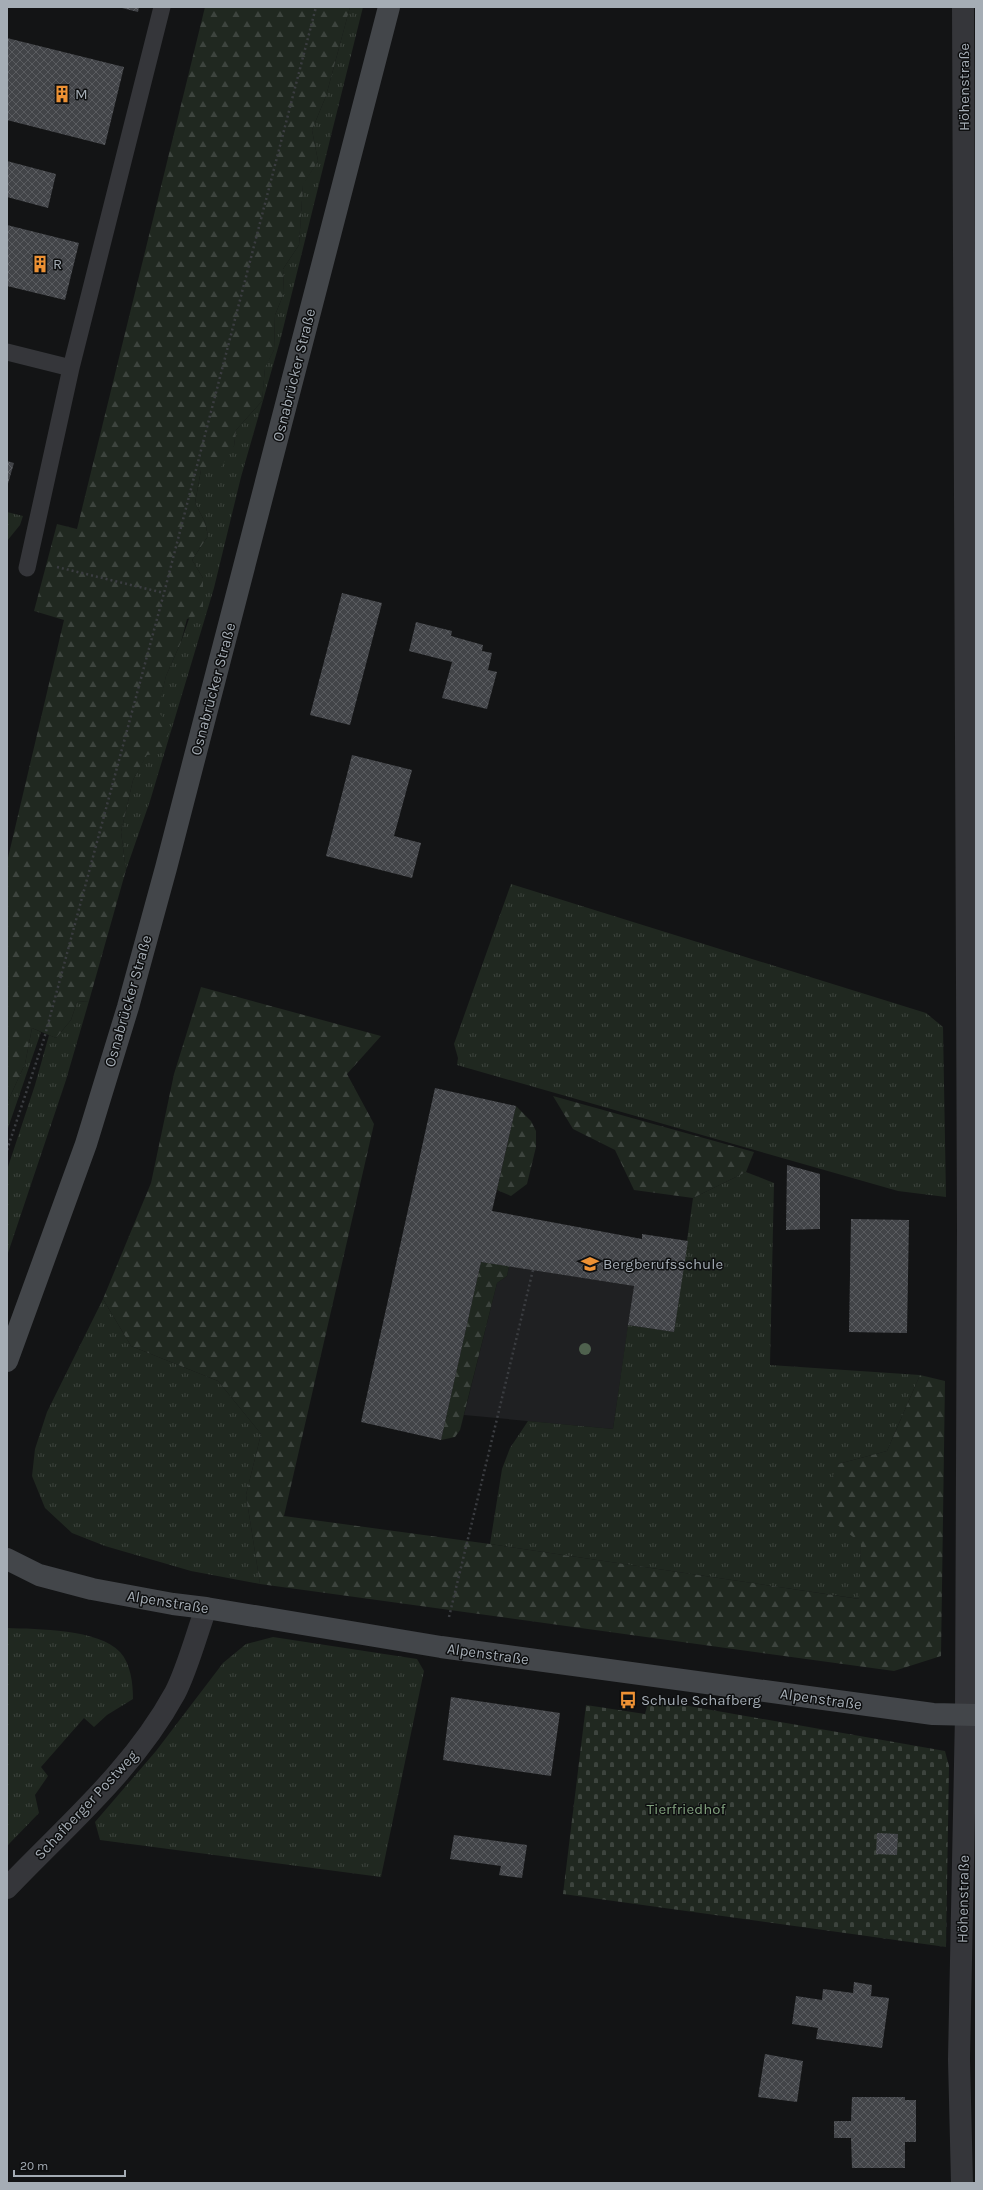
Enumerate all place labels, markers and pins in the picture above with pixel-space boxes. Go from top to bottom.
building icon: M [52,84,72,104]
place label: M [75,85,88,103]
building icon: R [30,254,50,274]
place label: R [53,255,62,273]
school or university icon: Bergberufsschule [580,1254,600,1274]
place label: Bergberufsschule [603,1255,723,1273]
bus stop icon: Schule Schafberg [618,1690,638,1710]
place label: Schule Schafberg [641,1691,761,1709]

